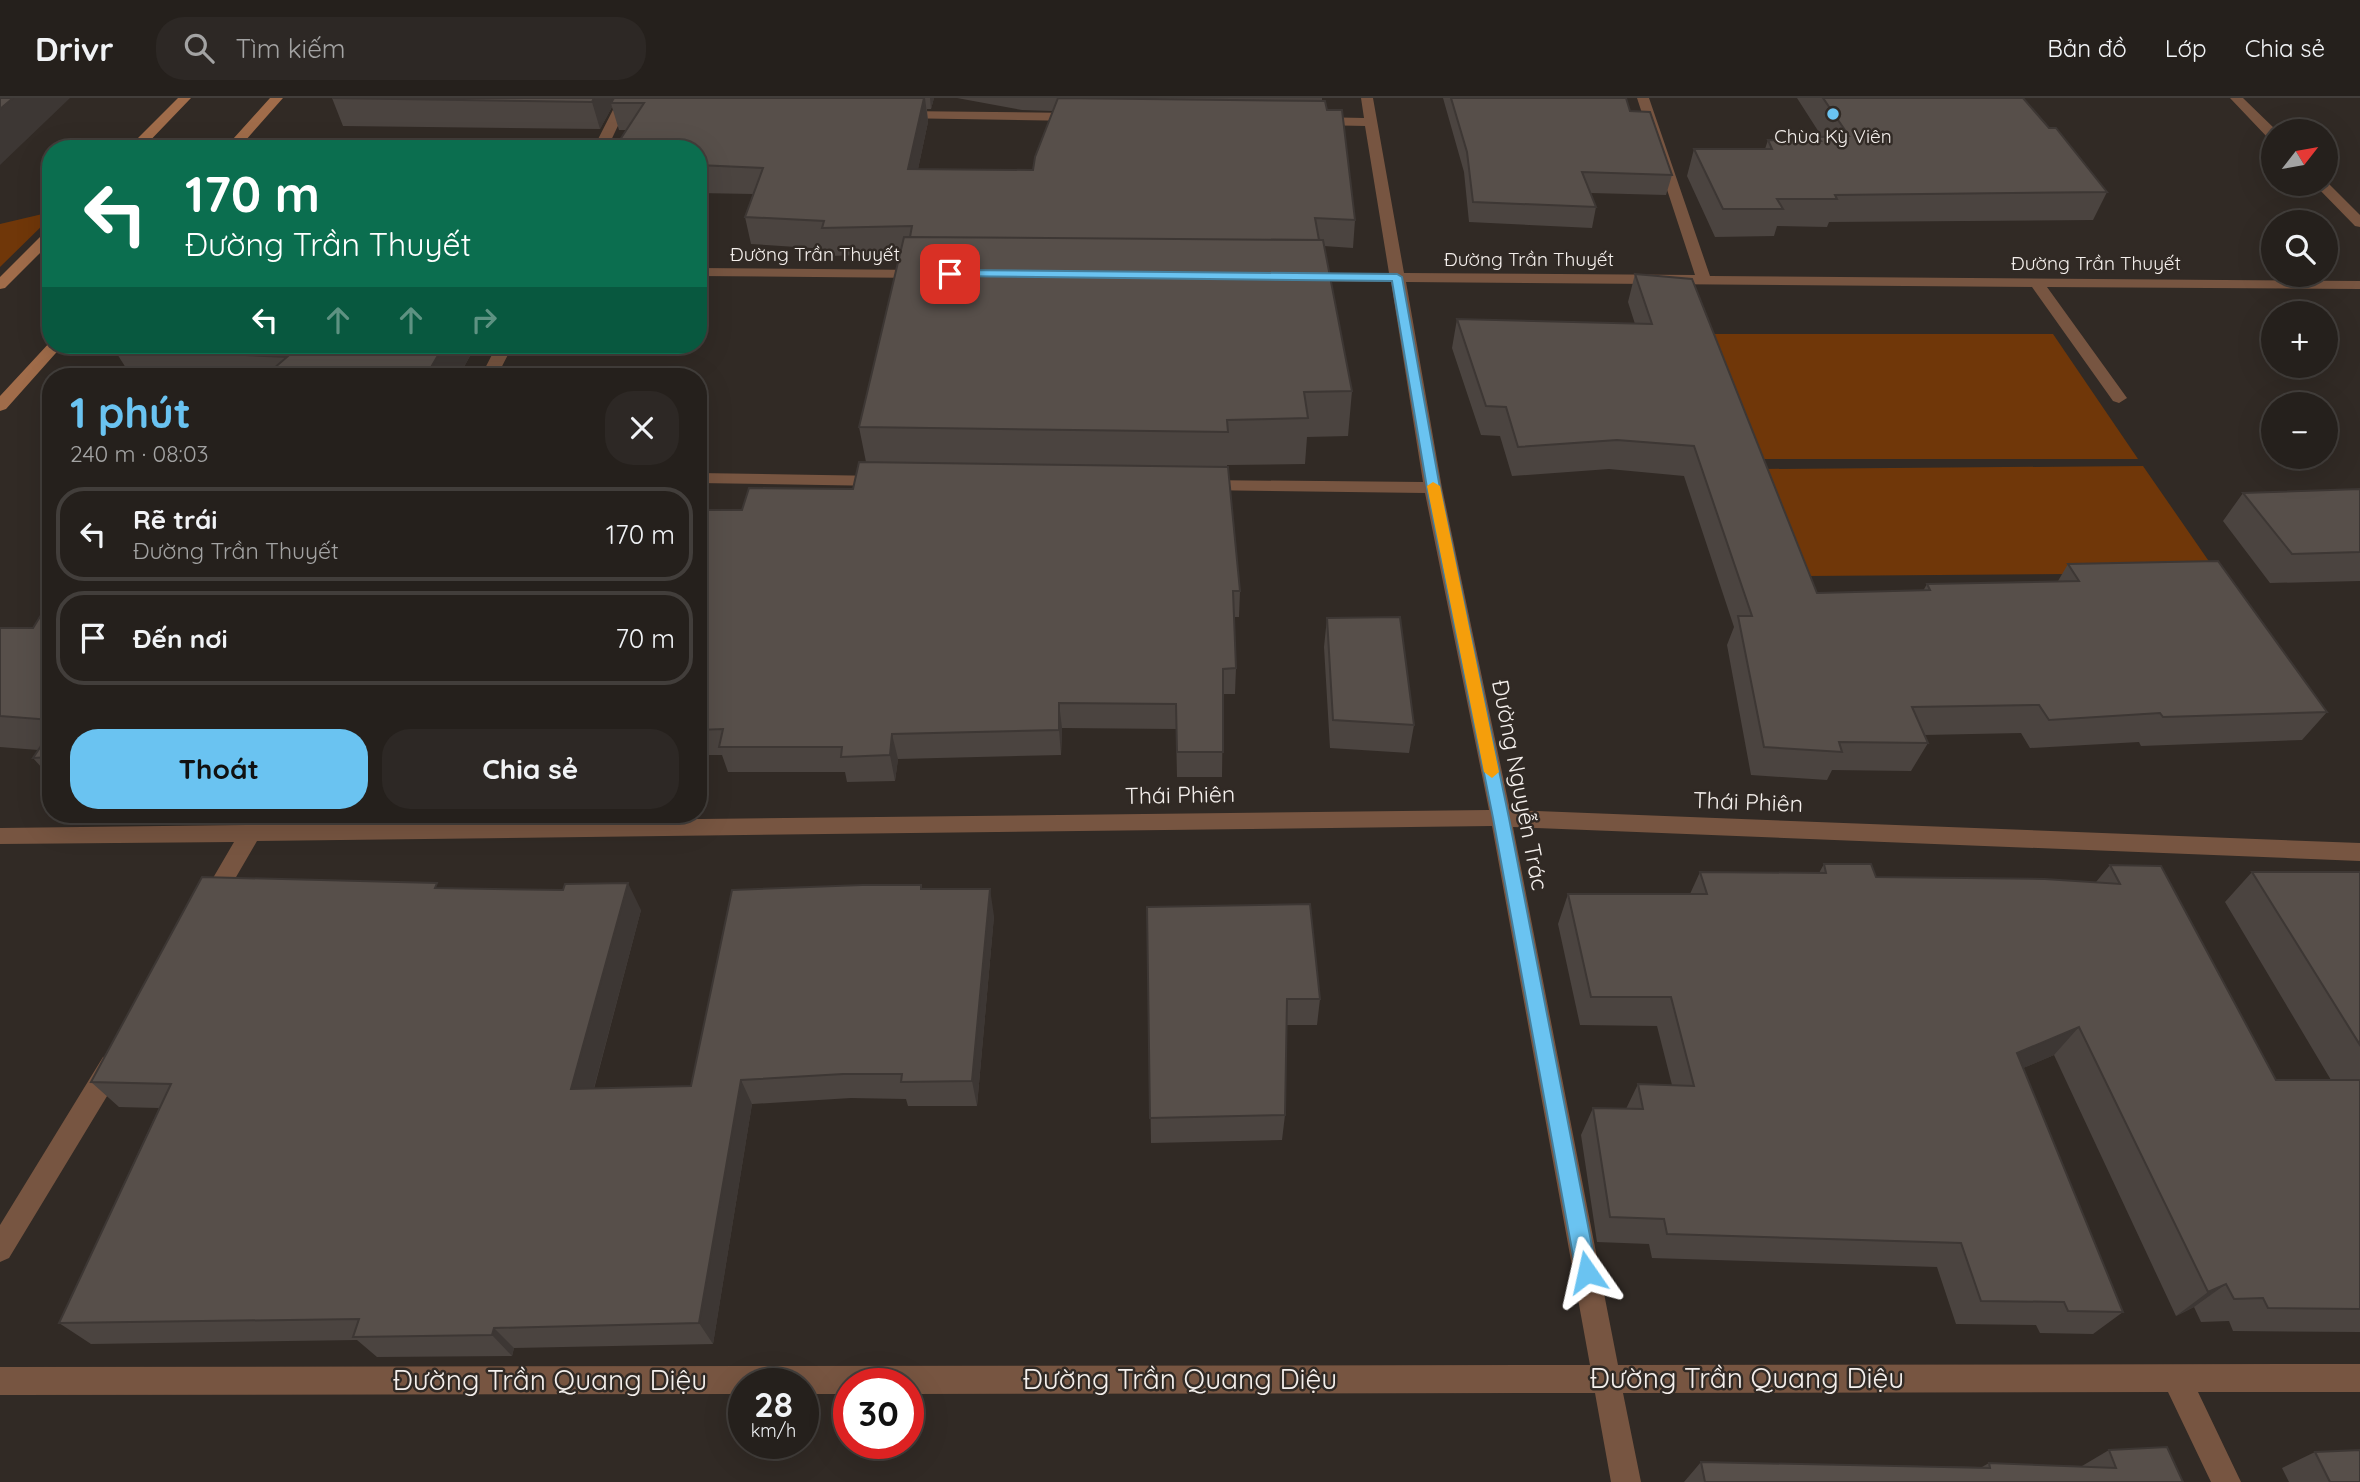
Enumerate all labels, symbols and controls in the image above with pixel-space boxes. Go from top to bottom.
search box [156,17,646,80]
text: Drivr [35,28,114,69]
icon: search [180,29,218,67]
text: Tìm kiếm [236,32,346,65]
text: Bản đồ [2047,33,2127,63]
text: Lớp [2165,33,2207,63]
text: Chia sẻ [2245,33,2325,63]
marker: Chùa Kỳ Viên [1825,106,1841,122]
north arrow [2261,119,2338,196]
map controls [2261,119,2338,469]
place label: Chùa Kỳ Viên [1774,124,1892,148]
text: 170 m [185,163,320,224]
icon: left [70,168,161,259]
button: search [2261,210,2338,287]
text: Đường Trần Thuyết [185,224,471,264]
street label: Đường Trần Thuyết [730,242,900,266]
pin [920,244,980,304]
street label: Đường Trần Thuyết [1444,247,1614,271]
street label: Đường Trần Thuyết [2011,251,2181,275]
icon: arrive [931,255,969,293]
icon: left [246,301,284,339]
icon: ahead [319,301,357,339]
icon: ahead [392,301,430,339]
icon: right [465,301,503,339]
button: + [2261,301,2338,378]
text: 1 phút [70,386,191,439]
button: close [605,391,679,465]
button: − [2261,392,2338,469]
text: 240 m · 08:03 [70,439,209,468]
text: Rẽ trái [133,503,217,536]
icon: left [74,515,112,553]
text: 170 m [606,518,675,551]
text: Đường Trần Thuyết [133,536,339,565]
icon: arrive [74,619,112,657]
text: Đến nơi [133,622,228,655]
text: 70 m [615,622,675,655]
street label: Đường Nguyễn Trác [1486,677,1555,893]
button: Thoát [70,729,368,809]
button: Chia sẻ [382,729,679,809]
street label: Thái Phiên [1125,779,1235,810]
street label: Thái Phiên [1693,785,1804,818]
position arrow [1550,1235,1624,1309]
street label: Đường Trần Quang Diệu [1590,1360,1904,1395]
street label: Đường Trần Quang Diệu [1023,1361,1337,1396]
street label: Đường Trần Quang Diệu [393,1362,707,1397]
speed limit sign: 30 [833,1368,924,1459]
text: 28 [754,1382,793,1426]
text: km/h [751,1419,796,1442]

